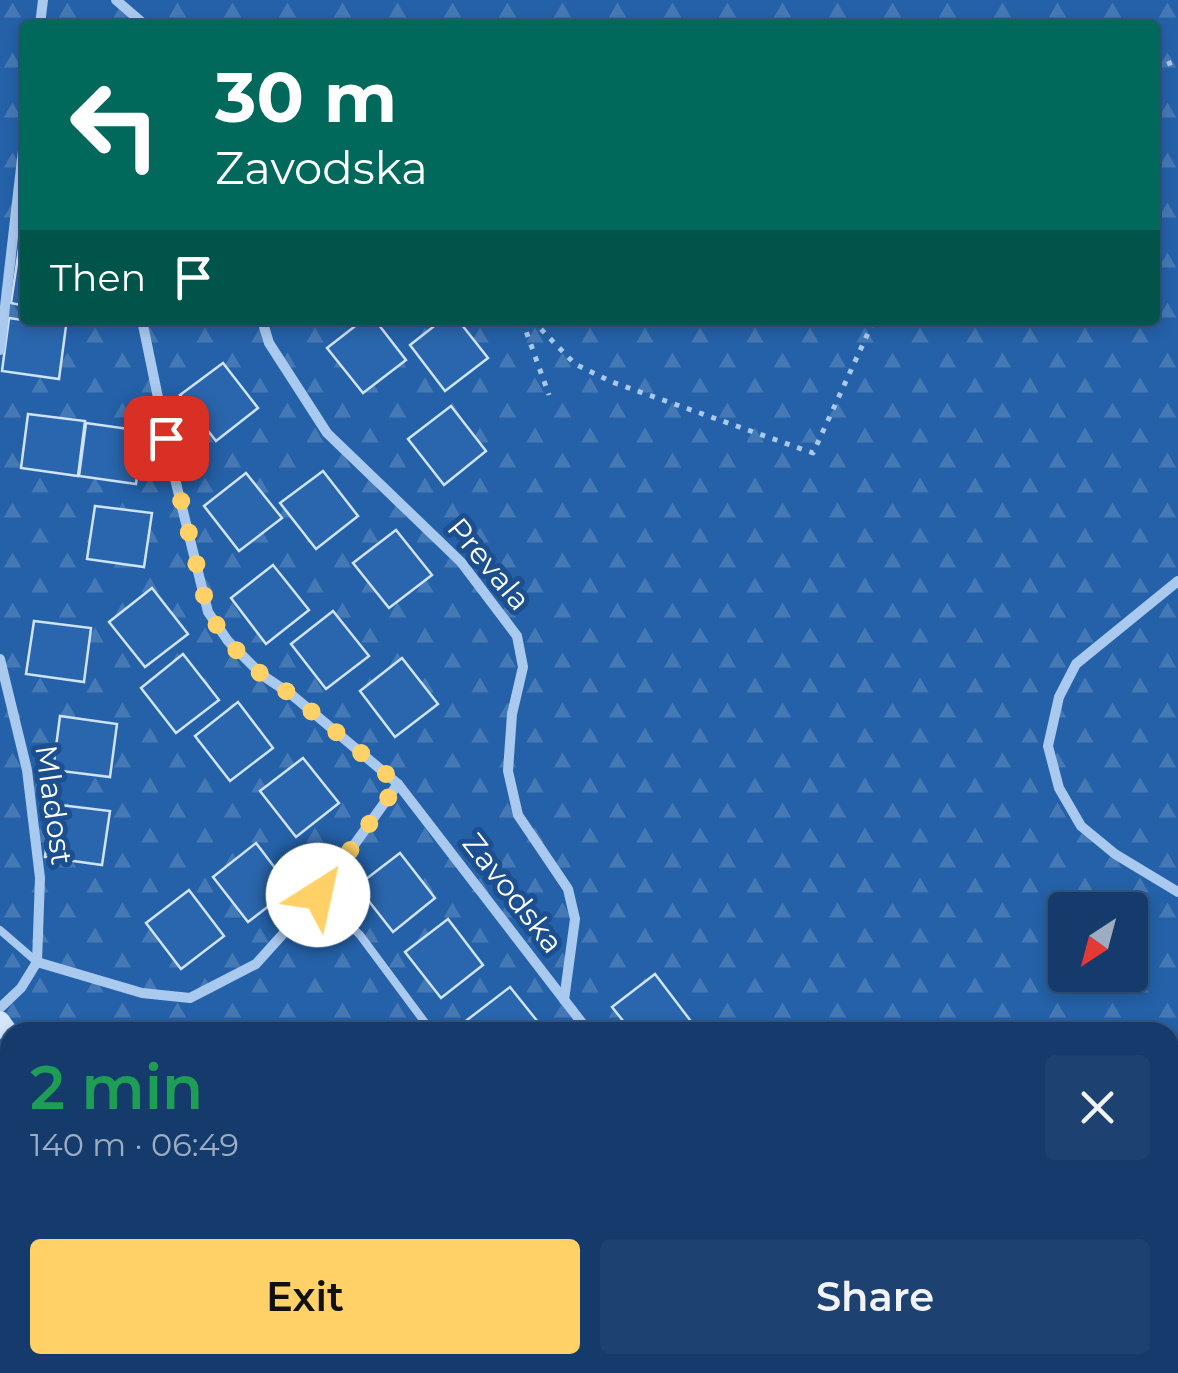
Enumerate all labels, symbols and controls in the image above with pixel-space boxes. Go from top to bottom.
text: 30 m [215,54,397,140]
icon: left [50,60,180,190]
text: Zavodska [215,140,428,195]
icon: arrive [166,250,221,305]
text: Then [50,254,146,301]
pin [124,396,209,481]
icon: arrive [139,411,194,466]
street label: Prevala [440,510,538,618]
street label: Mladost [27,743,81,867]
street label: Zavodska [455,826,571,960]
position arrow [266,843,370,947]
north arrow [1048,892,1148,992]
map controls [1048,892,1148,992]
text: 2 min [30,1051,203,1124]
button: close [1045,1055,1150,1160]
text: 140 m · 06:49 [30,1125,239,1164]
button: Exit [30,1239,580,1354]
button: Share [600,1239,1150,1354]

